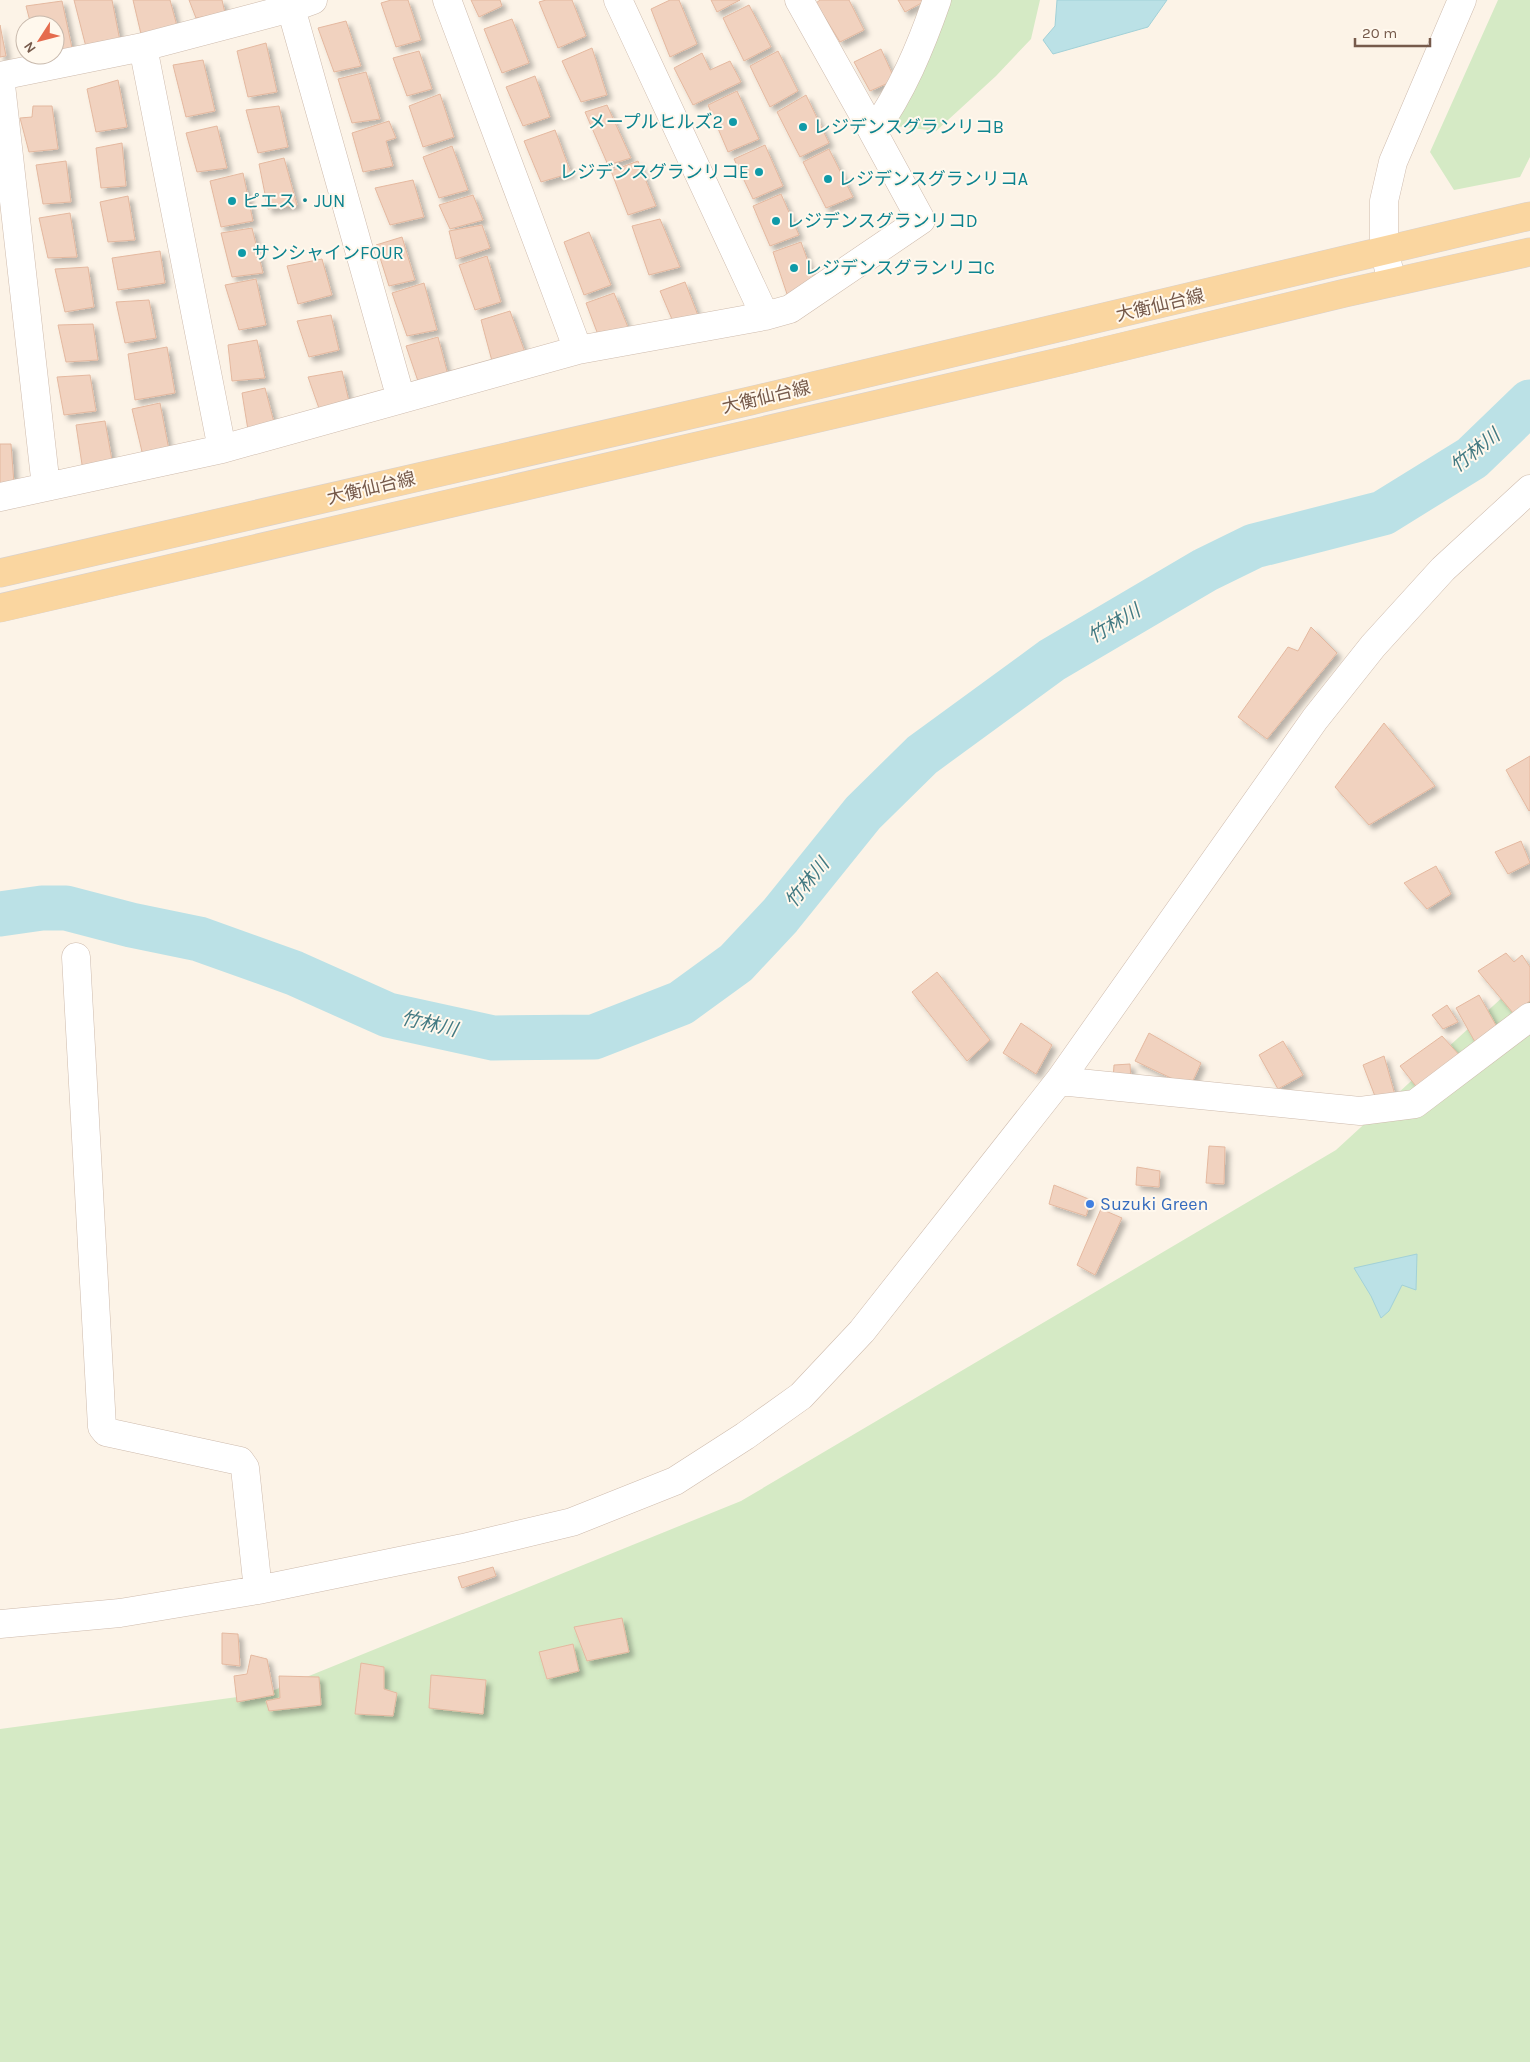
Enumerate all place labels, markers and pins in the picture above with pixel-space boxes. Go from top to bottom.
place label: メープルヒルズ2 [588,111,723,133]
marker: メープルヒルズ2 [727,116,739,128]
place label: レジデンスグランリコB [813,116,1004,138]
marker: レジデンスグランリコB [797,121,809,133]
place label: レジデンスグランリコE [559,161,749,183]
marker: レジデンスグランリコE [753,166,765,178]
place label: レジデンスグランリコA [838,168,1028,190]
marker: レジデンスグランリコA [822,173,834,185]
place label: ピエス・JUN [242,190,345,212]
marker: ピエス・JUN [226,195,238,207]
place label: レジデンスグランリコD [786,210,978,232]
marker: レジデンスグランリコD [770,215,782,227]
place label: サンシャインFOUR [252,242,404,264]
marker: サンシャインFOUR [236,247,248,259]
place label: レジデンスグランリコC [804,257,995,279]
marker: レジデンスグランリコC [788,262,800,274]
place label: Suzuki Green [1100,1193,1208,1215]
marker: Suzuki Green [1084,1198,1096,1210]

